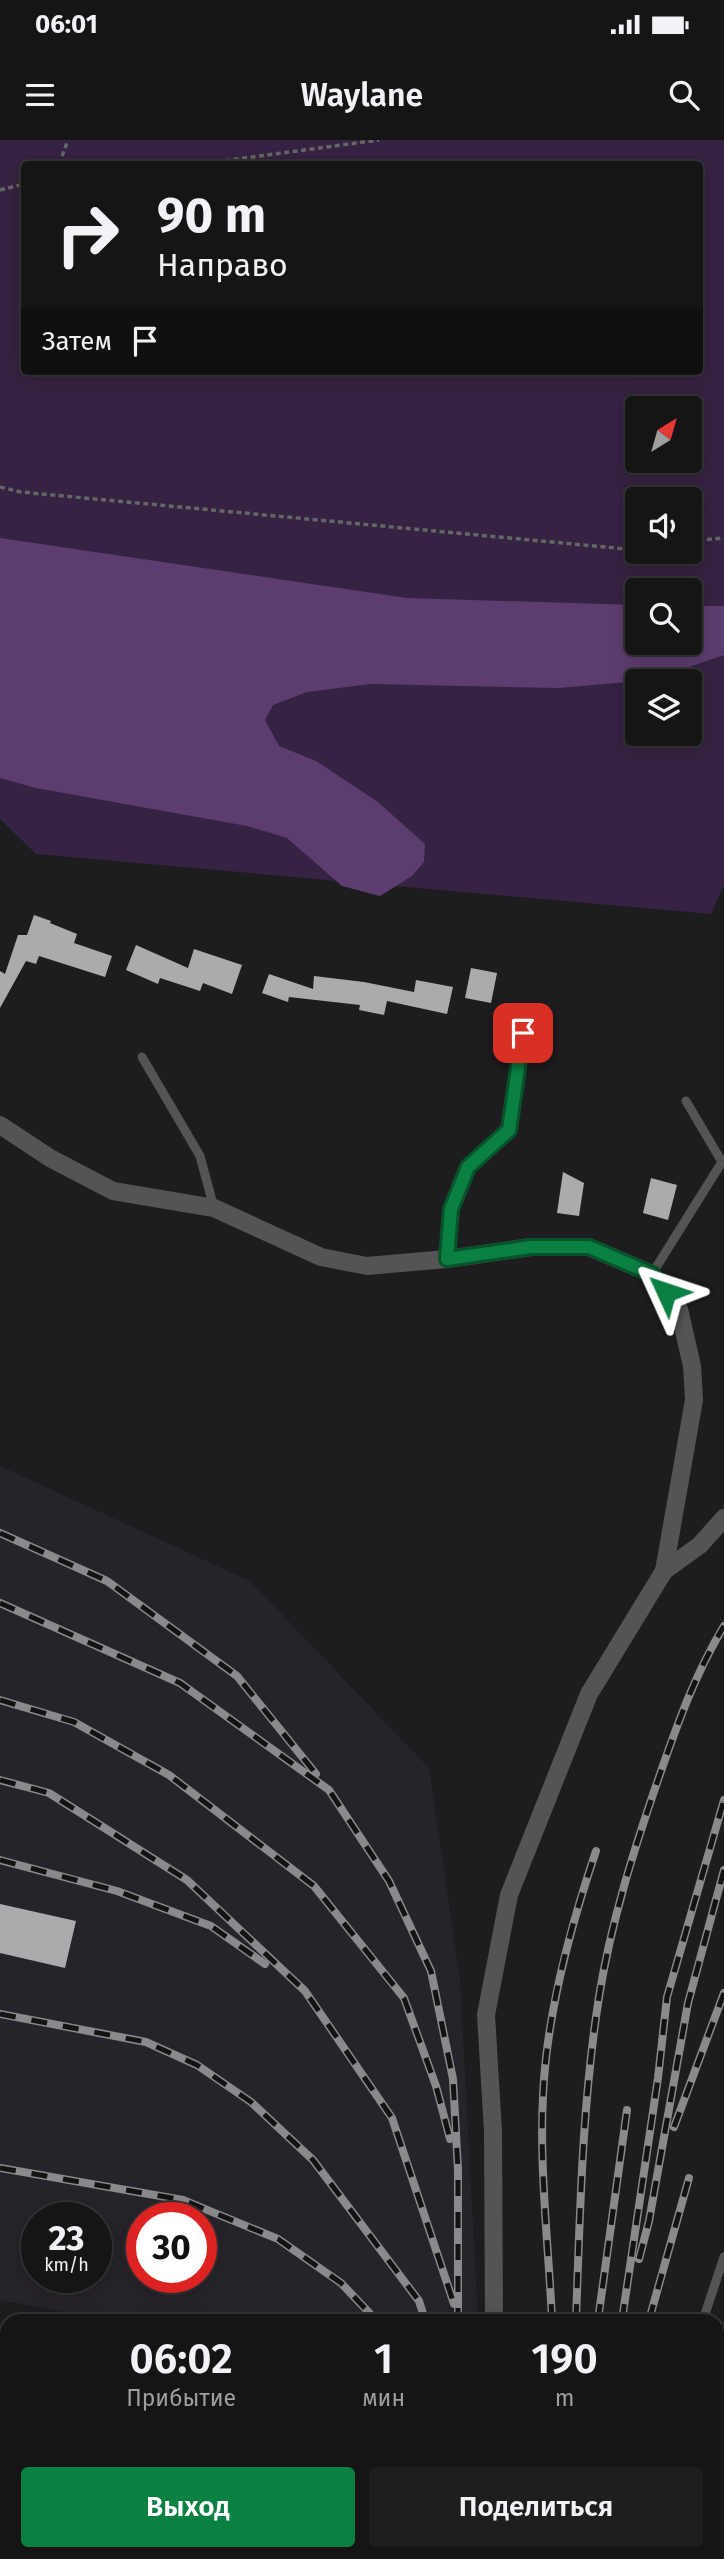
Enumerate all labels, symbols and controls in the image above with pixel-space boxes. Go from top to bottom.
text: 06:01 [35,9,98,40]
icon: menu [21,76,59,114]
text: Waylane [301,76,423,114]
icon: search [665,76,703,114]
text: 90 m [157,186,266,245]
icon: right [42,189,133,280]
text: Направо [157,246,288,284]
icon: arrive [126,322,164,360]
text: Затем [42,326,112,357]
north arrow [625,396,702,472]
map controls [625,396,702,746]
button: sound [625,487,702,564]
button: search [625,578,702,655]
button: layers [625,669,702,746]
pin [493,1003,553,1063]
icon: arrive [504,1014,542,1052]
position arrow [629,1255,703,1329]
speed limit sign: 30 [126,2202,217,2293]
text: 23 [48,2217,85,2259]
text: km/h [44,2254,89,2276]
text: 06:02 [130,2334,233,2384]
text: 1 [374,2334,393,2384]
text: 190 [531,2334,598,2384]
text: Прибытие [126,2384,236,2412]
text: мин [362,2384,405,2412]
text: m [555,2384,574,2412]
button: Выход [21,2467,355,2547]
button: Поделиться [369,2467,703,2547]

